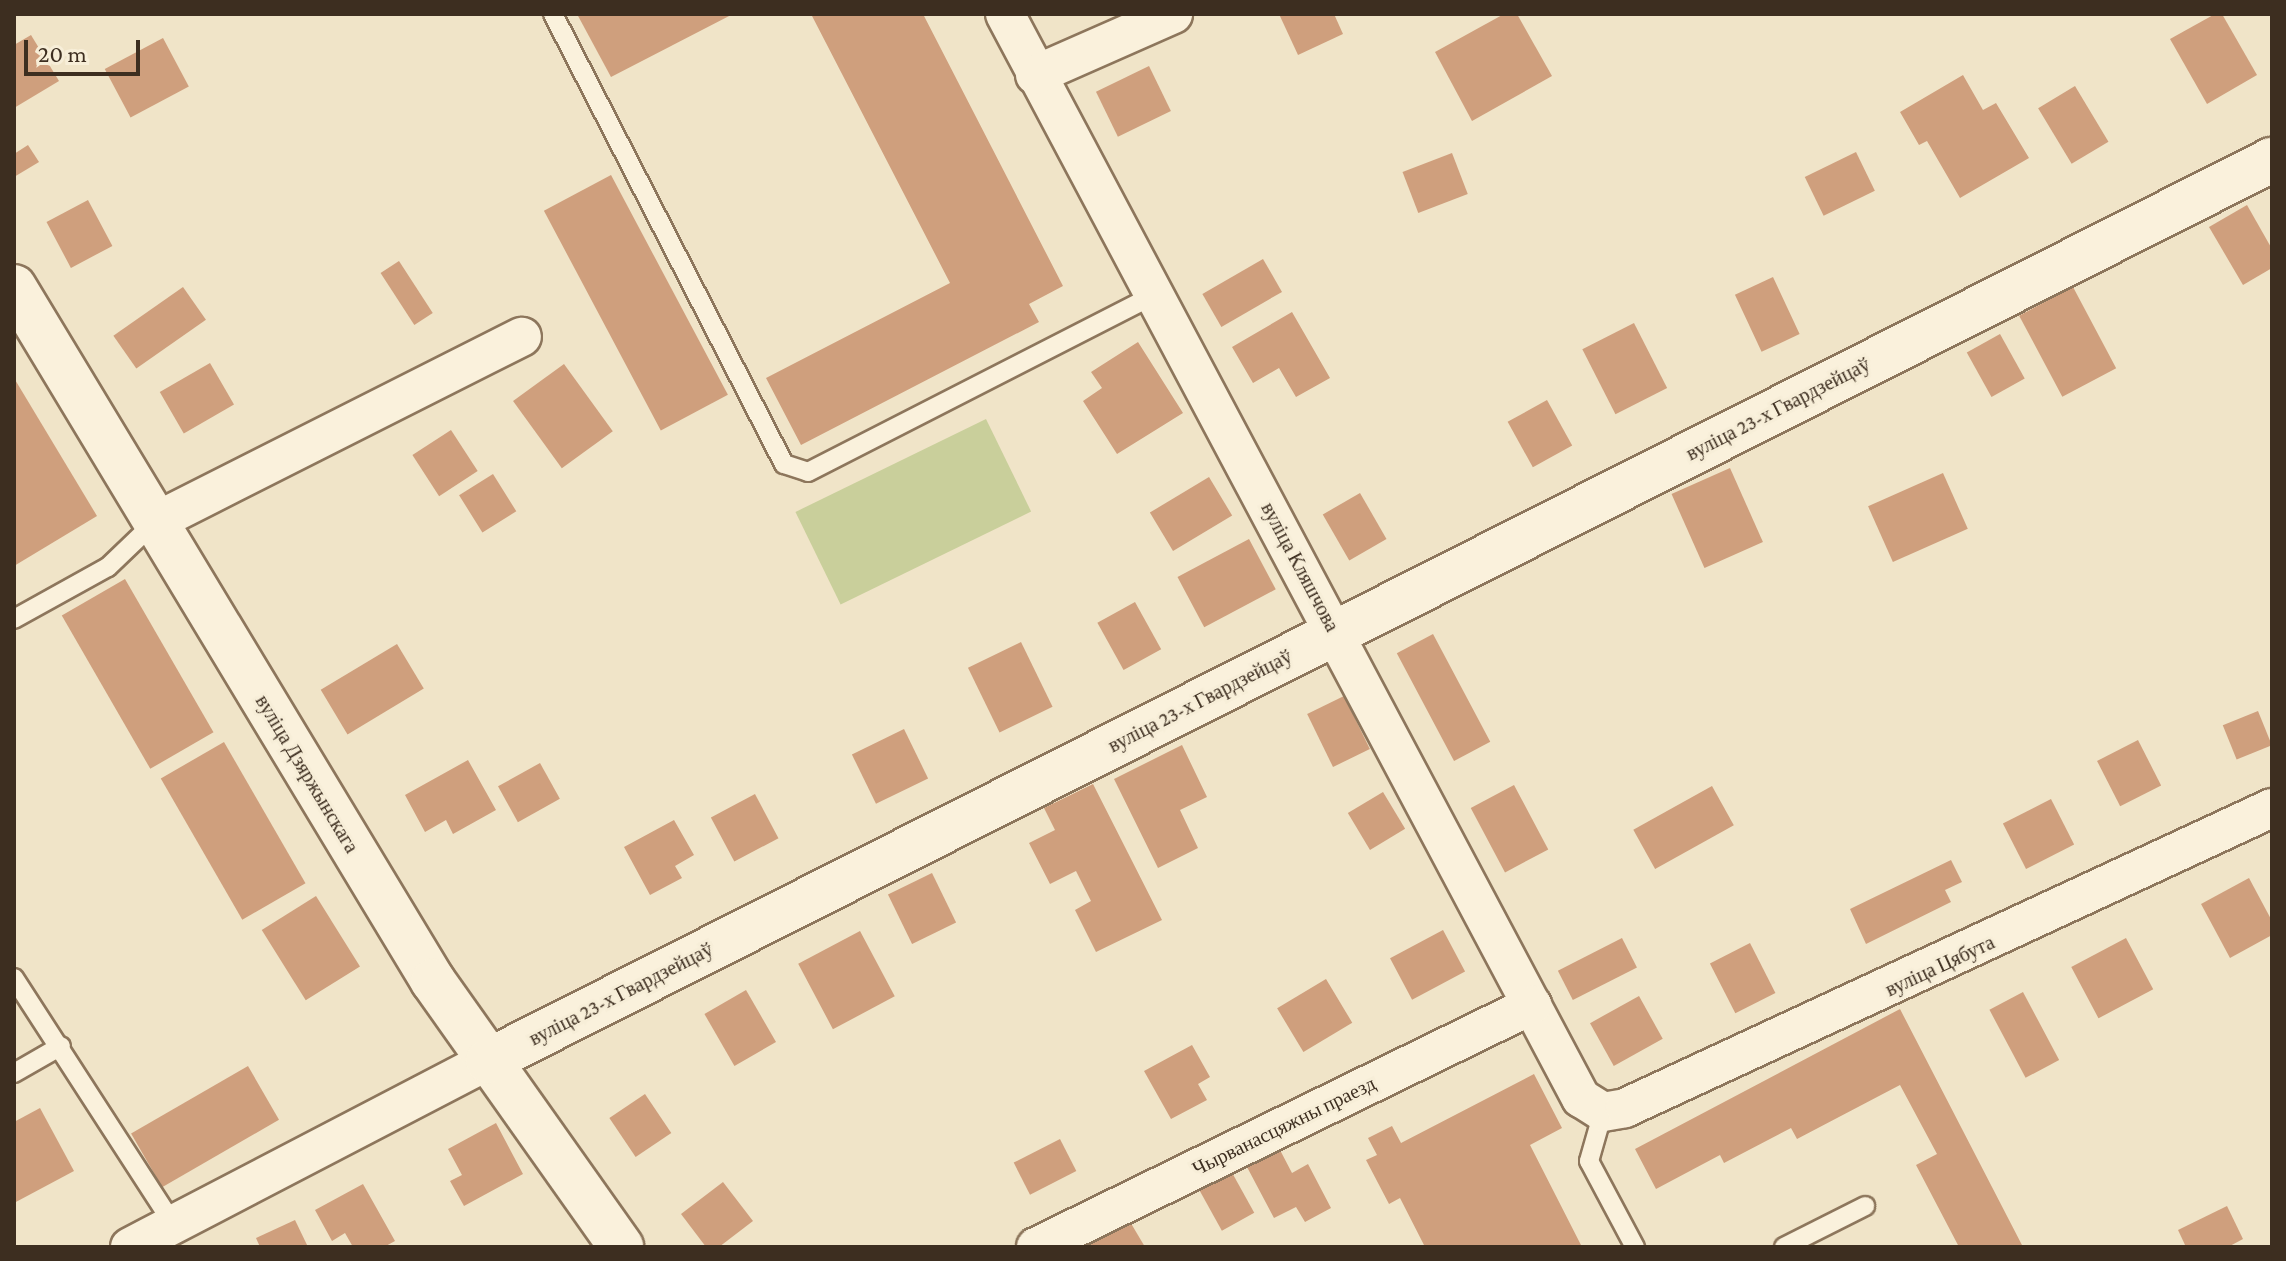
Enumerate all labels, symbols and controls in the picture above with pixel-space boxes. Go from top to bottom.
scale bar [28,24,144,74]
text: 20 m [38,40,87,67]
street label: вуліца 23-х Гвардзейцаў [1682,352,1874,466]
street label: вуліца Кляшчова [1256,498,1344,636]
street label: вуліца 23-х Гвардзейцаў [1104,644,1296,758]
street label: вуліца Дзяржынскага [250,691,364,857]
street label: вуліца Цябута [1882,930,1998,1002]
street label: вуліца 23-х Гвардзейцаў [525,937,717,1051]
street label: Чырванасцяжны праезд [1188,1071,1380,1181]

